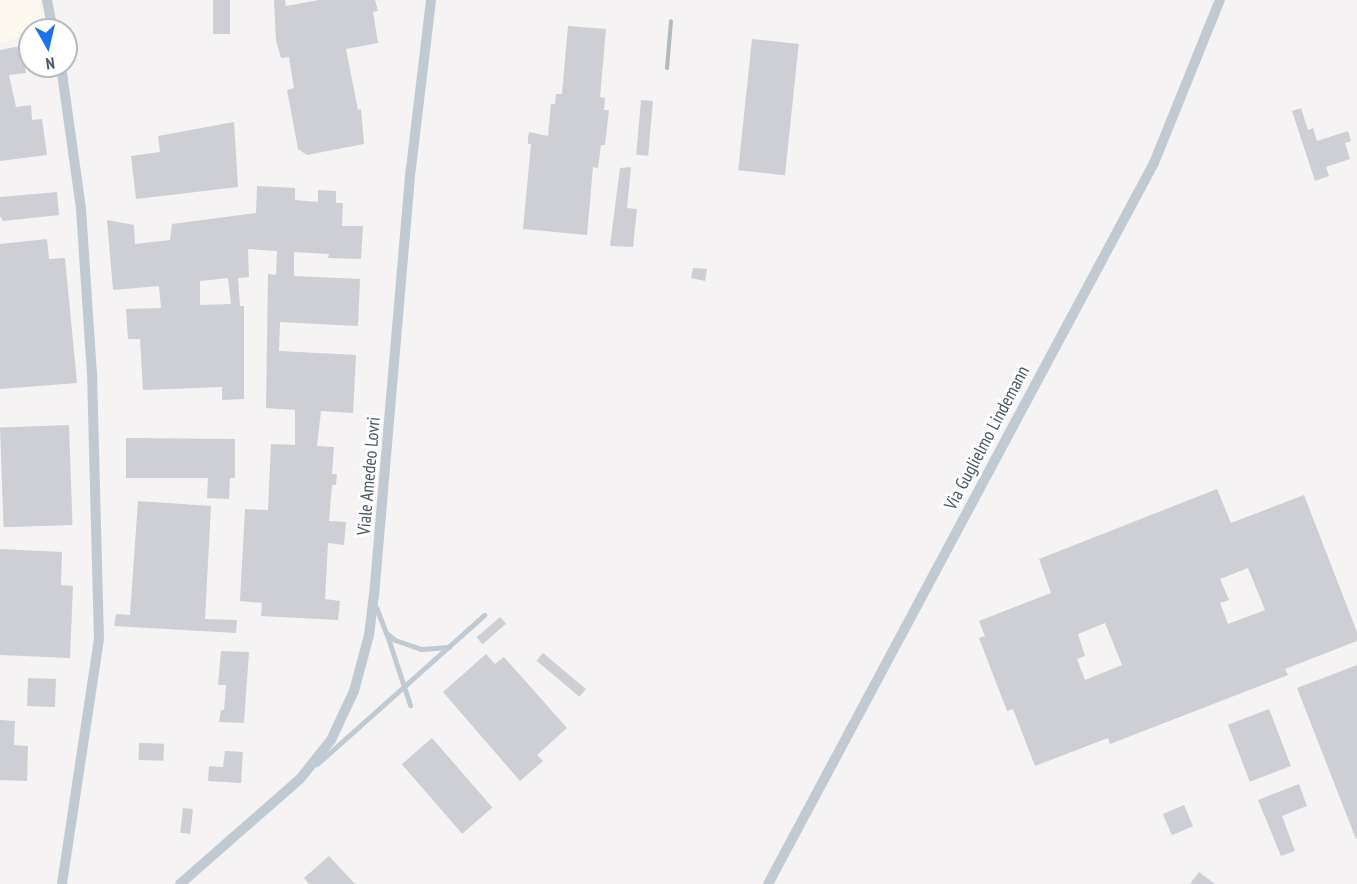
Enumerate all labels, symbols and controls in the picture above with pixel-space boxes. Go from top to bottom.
north arrow [18,18,78,78]
text: N [45,53,56,74]
street label: Via Guglielmo Lindemann [940,362,1034,514]
street label: Viale Amedeo Lovri [353,416,385,536]

